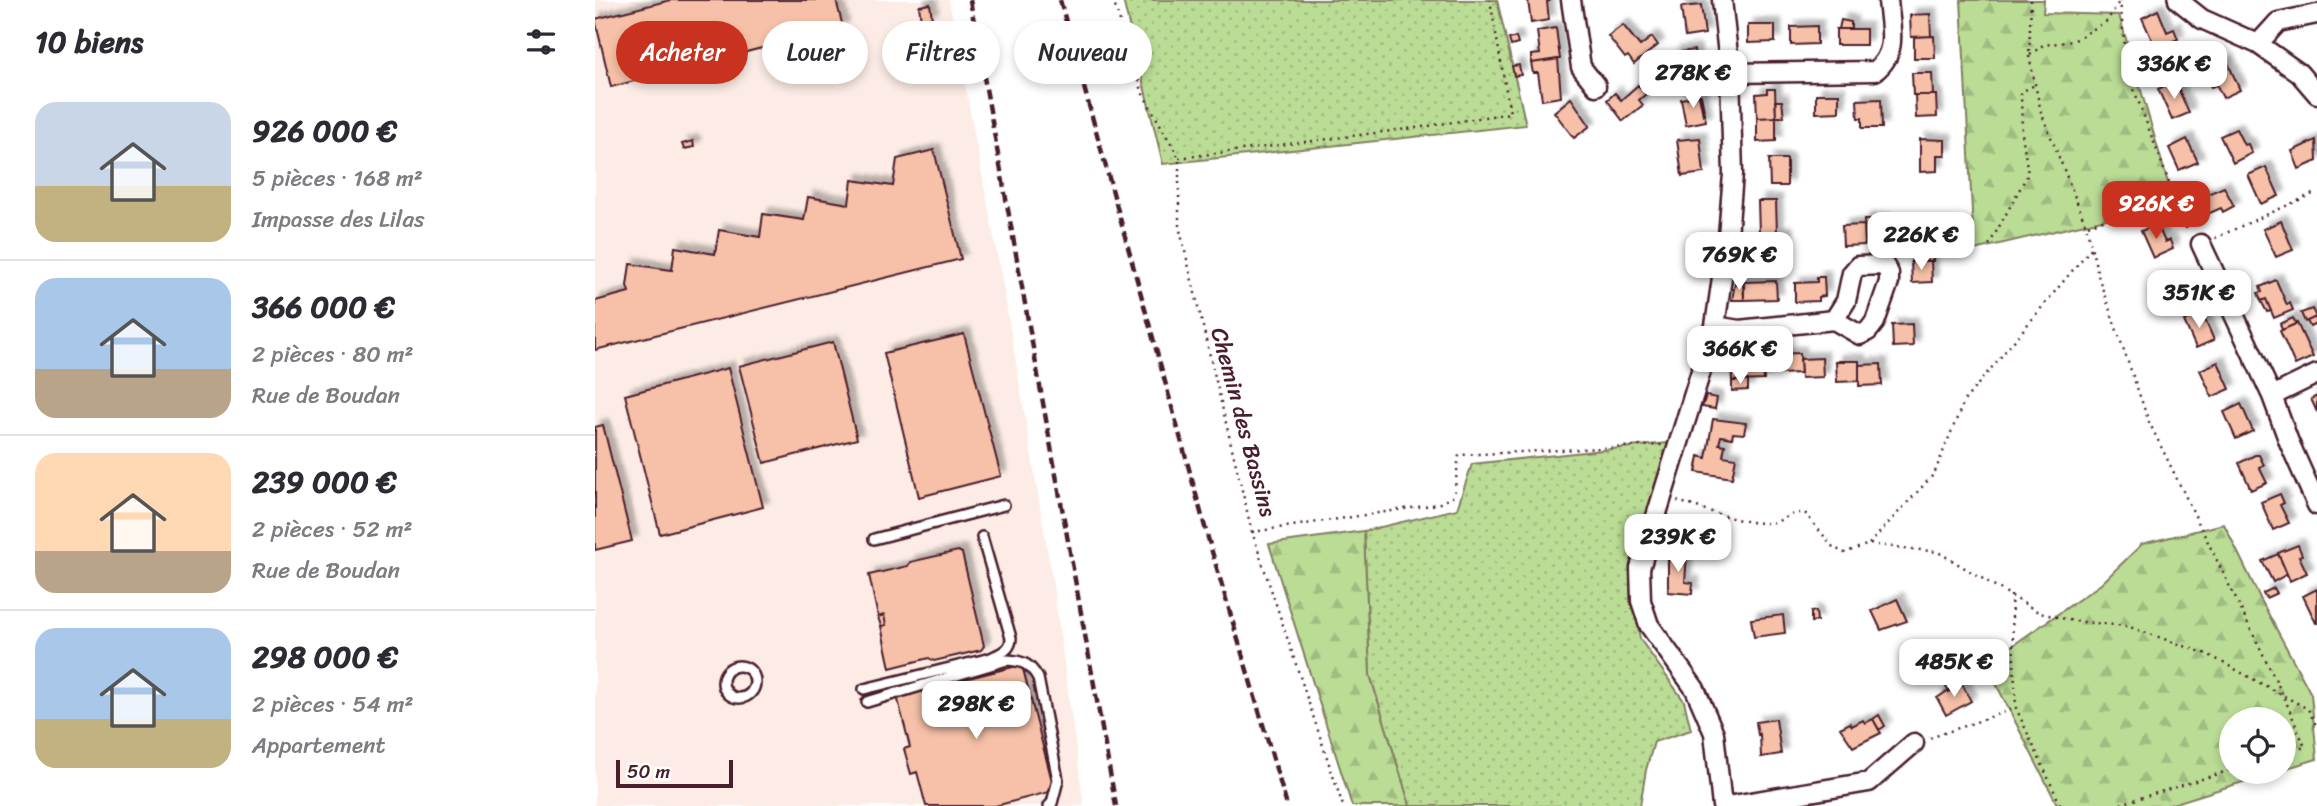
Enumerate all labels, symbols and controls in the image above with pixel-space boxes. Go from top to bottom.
text: 10 biens [35,15,143,69]
chip: Acheter [616,21,748,84]
chip: Louer [762,21,868,84]
chip: Filtres [882,21,1000,84]
chip: Nouveau [1014,21,1152,84]
icon: filters [522,23,560,61]
pin: 336K € [2117,42,2231,101]
text: 336K € [2137,43,2211,84]
pin: 278K € [1636,50,1750,110]
text: 278K € [1655,52,1731,93]
text: 926 000 € [252,104,397,158]
icon: home [91,130,175,214]
text: 5 pièces · 168 m² [252,158,423,199]
pin: 926K € [2099,182,2213,241]
text: 926K € [2118,183,2194,224]
text: Impasse des Lilas [252,199,425,240]
pin: 226K € [1864,212,1978,272]
text: 226K € [1884,214,1958,255]
pin: 769K € [1682,232,1796,292]
text: 769K € [1701,234,1777,275]
pin: 351K € [2142,270,2256,330]
text: 351K € [2163,272,2235,313]
text: 366 000 € [252,280,395,334]
icon: home [91,306,175,390]
street label: Chemin des Bassins [1199,323,1289,522]
pin: 366K € [1683,326,1797,386]
text: 366K € [1703,328,1777,369]
text: 2 pièces · 80 m² [252,334,414,375]
text: Rue de Boudan [252,375,400,416]
text: 239 000 € [252,455,397,509]
icon: home [91,481,175,565]
text: 2 pièces · 52 m² [252,509,412,550]
pin: 239K € [1621,514,1735,574]
text: 239K € [1640,516,1716,557]
text: Rue de Boudan [252,550,400,591]
text: 298 000 € [252,630,398,684]
pin: 485K € [1897,640,2011,699]
text: 485K € [1915,641,1993,682]
icon: home [91,656,175,740]
pin: 298K € [919,682,1033,741]
text: 298K € [938,683,1014,724]
text: 2 pièces · 54 m² [252,684,414,725]
map controls [2219,707,2296,784]
button: locate [2219,707,2296,784]
text: Appartement [252,725,386,766]
text: 50 m [627,755,670,788]
scale bar [616,757,733,789]

